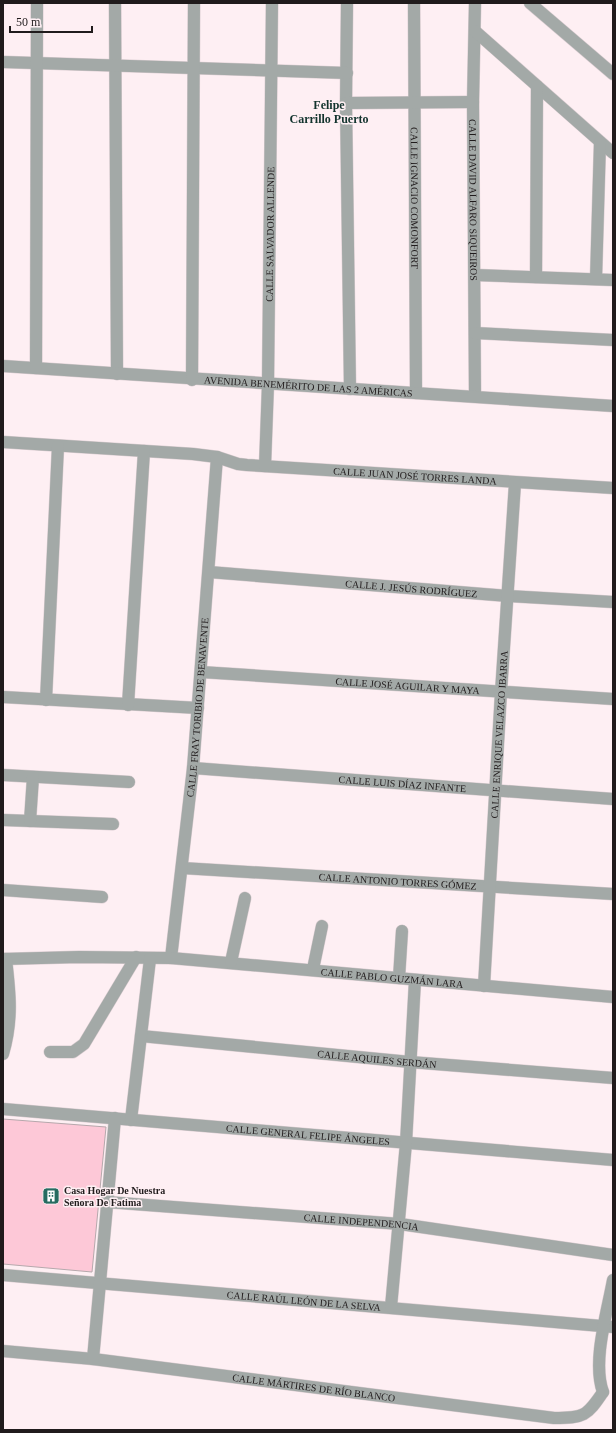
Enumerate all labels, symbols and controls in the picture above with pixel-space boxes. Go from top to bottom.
scale bar [10,8,92,34]
text: 50 m [16,15,41,29]
district label: Felipe Carrillo Puerto [290,98,368,126]
street label: CALLE DAVID ALFARO SIQUEIROS [468,119,480,281]
street label: CALLE IGNACIO COMONFORT [409,127,421,269]
street label: CALLE SALVADOR ALLENDE [263,166,276,302]
street label: AVENIDA BENEMÉRITO DE LAS 2 AMÉRICAS [204,374,413,398]
street label: CALLE JUAN JOSÉ TORRES LANDA [333,465,498,486]
street label: CALLE J. JESÚS RODRÍGUEZ [345,577,478,599]
street label: CALLE FRAY TORIBIO DE BENAVENTE [184,617,210,798]
street label: CALLE ENRIQUE VELAZCO IBARRA [488,649,509,819]
street label: CALLE JOSÉ AGUILAR Y MAYA [335,675,481,696]
street label: CALLE LUIS DÍAZ INFANTE [338,773,467,794]
street label: CALLE ANTONIO TORRES GÓMEZ [318,871,477,891]
street label: CALLE PABLO GUZMÁN LARA [320,966,465,989]
street label: CALLE AQUILES SERDÁN [317,1048,437,1070]
street label: CALLE GENERAL FELIPE ÁNGELES [226,1122,390,1147]
place label: Casa Hogar De Nuestra Señora De Fatima [64,1185,165,1208]
building icon: Casa Hogar De Nuestra Señora De Fatima [41,1186,61,1206]
street label: CALLE INDEPENDENCIA [303,1211,420,1232]
street label: CALLE RAÚL LEÓN DE LA SELVA [226,1289,382,1313]
street label: CALLE MÁRTIRES DE RÍO BLANCO [232,1371,396,1403]

